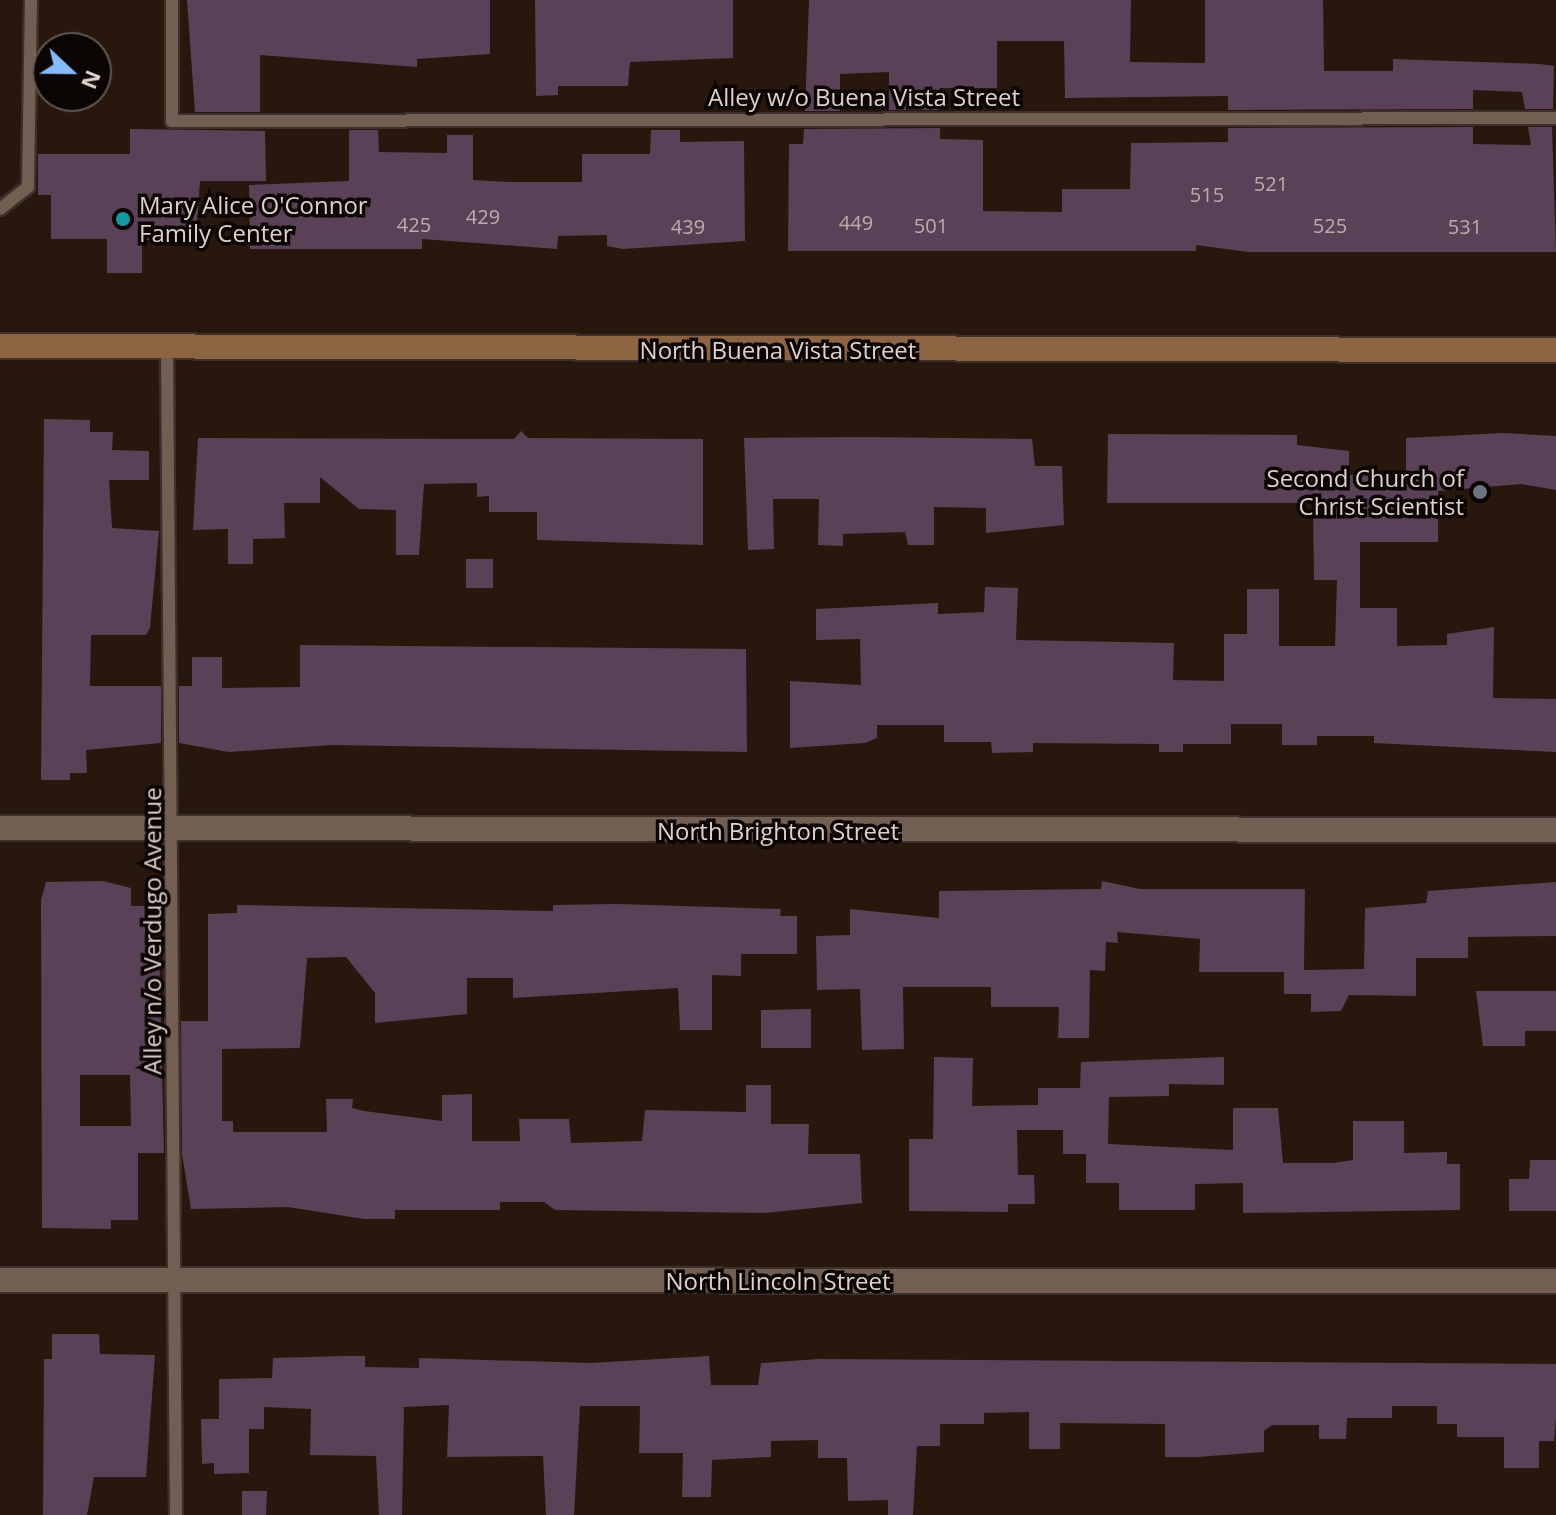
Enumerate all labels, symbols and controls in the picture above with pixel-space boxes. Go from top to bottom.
north arrow [32,32,112,112]
text: N [75,66,110,94]
street label: Alley w/o Buena Vista Street [708,83,1020,111]
house number: 521 [1254,171,1288,195]
house number: 515 [1190,182,1224,206]
place label: Mary Alice O'Connor Family Center [139,191,368,247]
house number: 429 [466,204,500,228]
marker: Mary Alice O'Connor Family Center [114,210,132,228]
house number: 449 [839,210,873,234]
house number: 425 [397,212,431,236]
house number: 501 [914,213,948,237]
house number: 525 [1313,213,1347,237]
house number: 439 [671,214,705,238]
house number: 531 [1448,214,1482,238]
street label: North Buena Vista Street [640,336,916,364]
place label: Second Church of Christ Scientist [1266,464,1464,520]
marker: Second Church of Christ Scientist [1471,483,1489,501]
street label: Alley n/o Verdugo Avenue [138,787,166,1075]
street label: North Brighton Street [657,817,899,845]
street label: North Lincoln Street [665,1267,891,1295]

